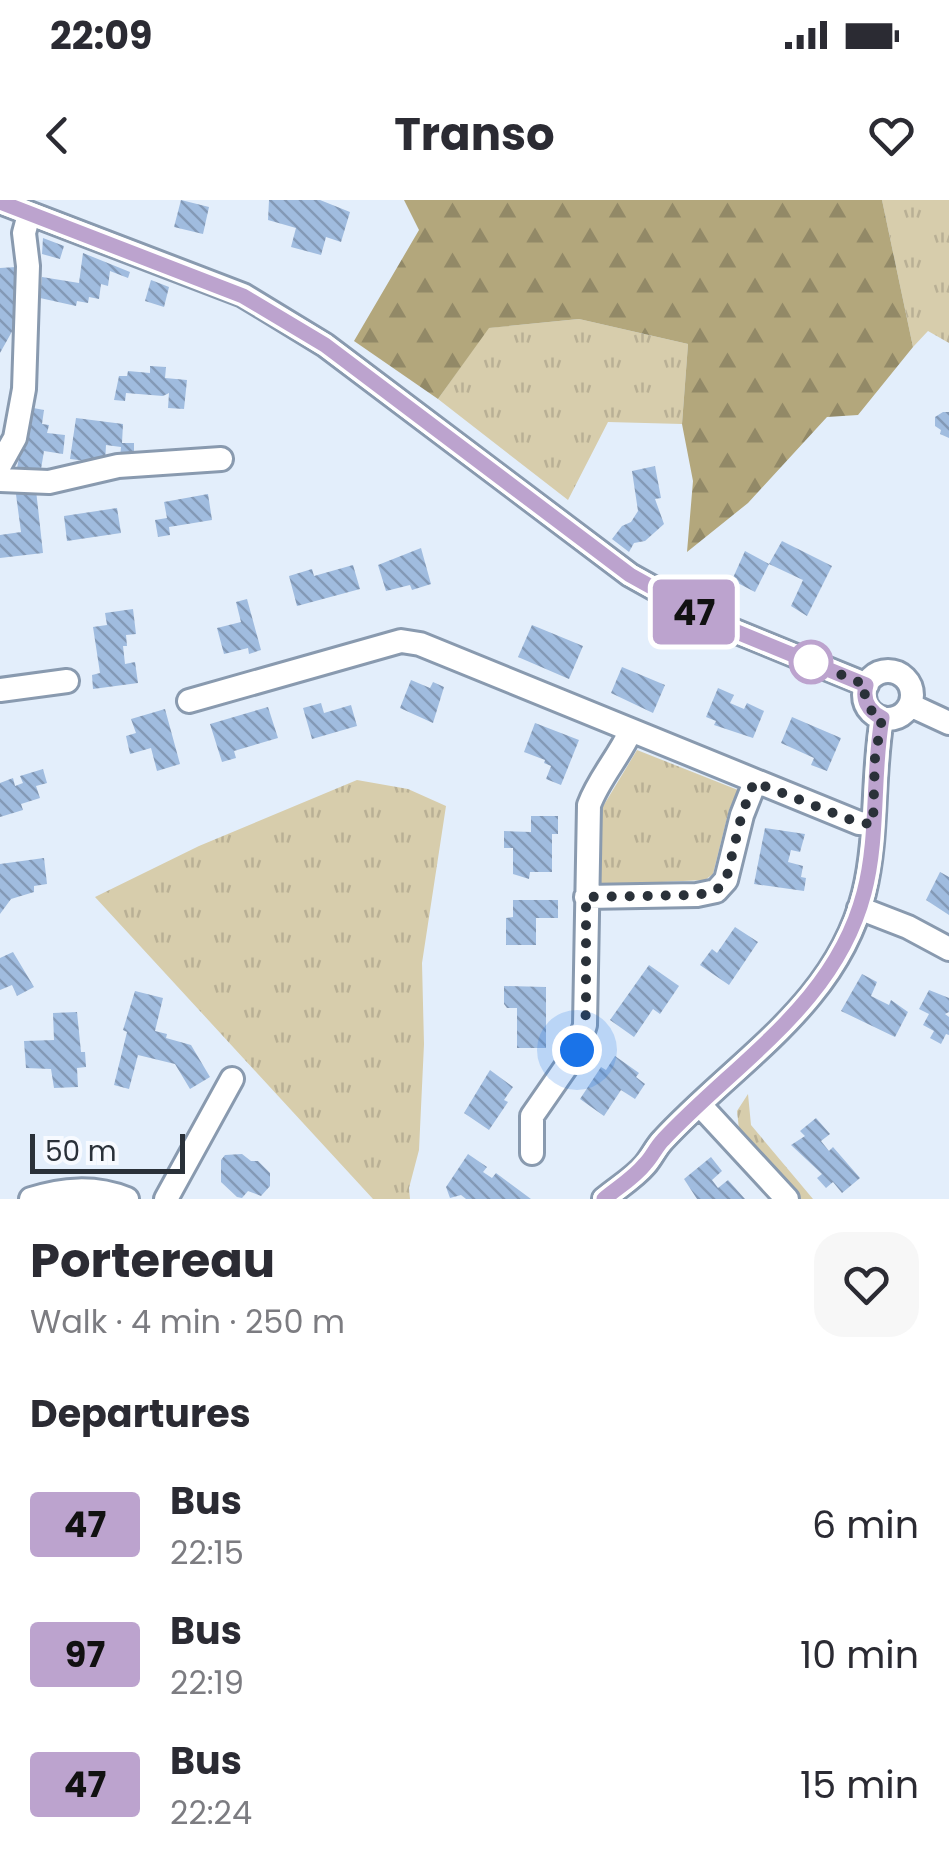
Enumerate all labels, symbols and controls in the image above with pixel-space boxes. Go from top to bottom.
text: 22:09 [50,9,152,62]
text: Transo [394,103,555,166]
icon: back [30,108,85,163]
icon: heart [864,108,919,163]
line badge: 47 [649,580,739,644]
text: 47 [673,588,715,637]
unlabelled marker [790,641,832,683]
your location [552,1025,602,1075]
scale bar [30,1129,185,1174]
text: 50 m [45,1132,116,1171]
text: Portereau [30,1227,275,1294]
button: heart [814,1232,919,1337]
text: Walk · 4 min · 250 m [30,1299,345,1344]
text: Departures [30,1387,251,1440]
text: Bus [170,1474,242,1527]
text: 6 min [812,1498,919,1551]
text: 47 [64,1500,106,1549]
text: 22:15 [170,1530,244,1575]
text: Bus [170,1604,242,1657]
text: 10 min [800,1628,919,1681]
text: 97 [65,1630,105,1679]
text: 22:19 [170,1660,244,1705]
text: Bus [170,1734,242,1787]
text: 15 min [800,1758,919,1811]
text: 47 [64,1760,106,1809]
text: 22:24 [170,1790,252,1835]

